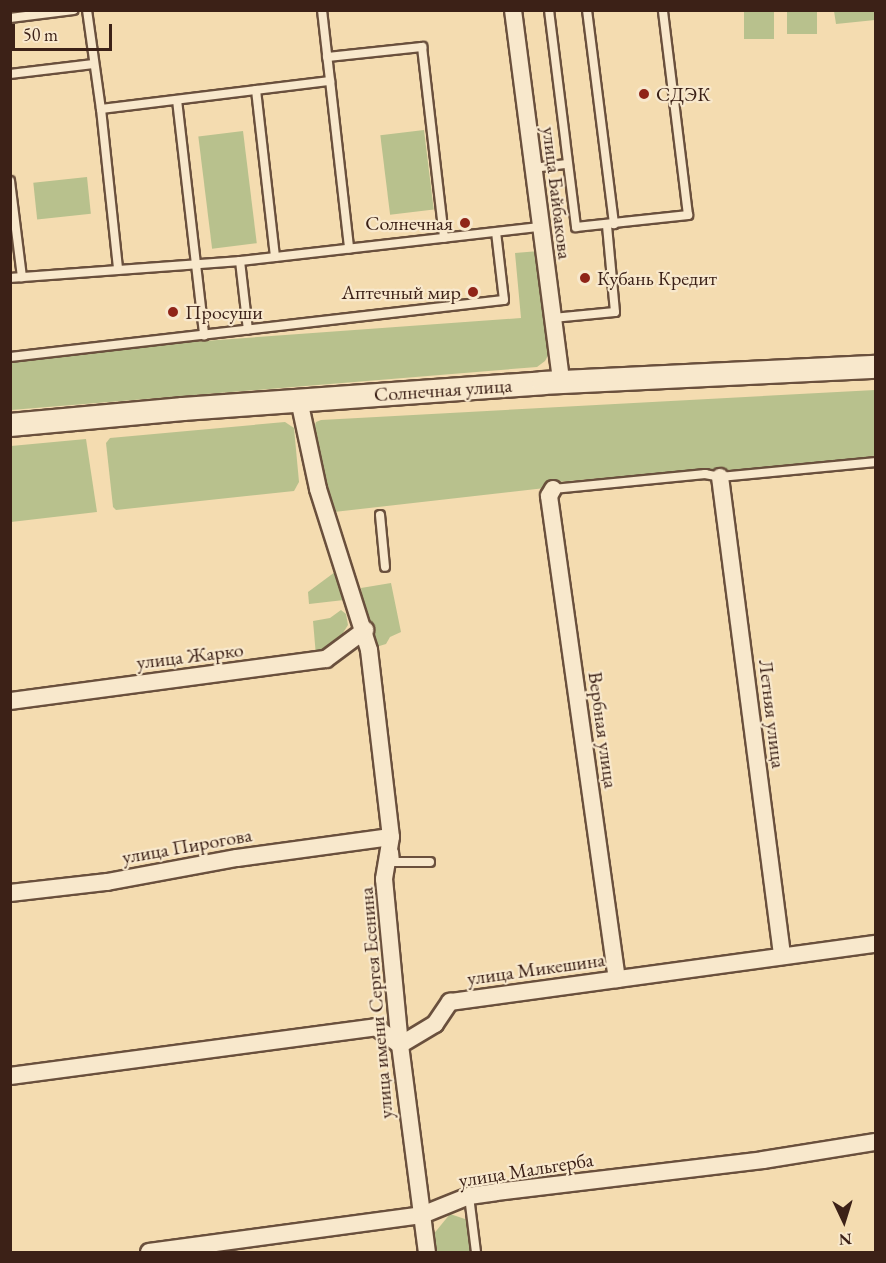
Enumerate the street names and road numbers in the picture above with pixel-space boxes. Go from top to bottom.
street label: улица Байбакова [537,125,577,261]
street label: Солнечная улица [373,373,513,407]
street label: улица Жарко [135,638,245,674]
street label: Летняя улица [753,658,791,770]
street label: Вербная улица [583,670,623,790]
street label: улица Пирогова [120,823,254,869]
street label: улица имени Сергея Есенина [354,886,398,1120]
street label: улица Микешина [465,947,607,991]
street label: улица Мальгерба [457,1148,595,1192]

